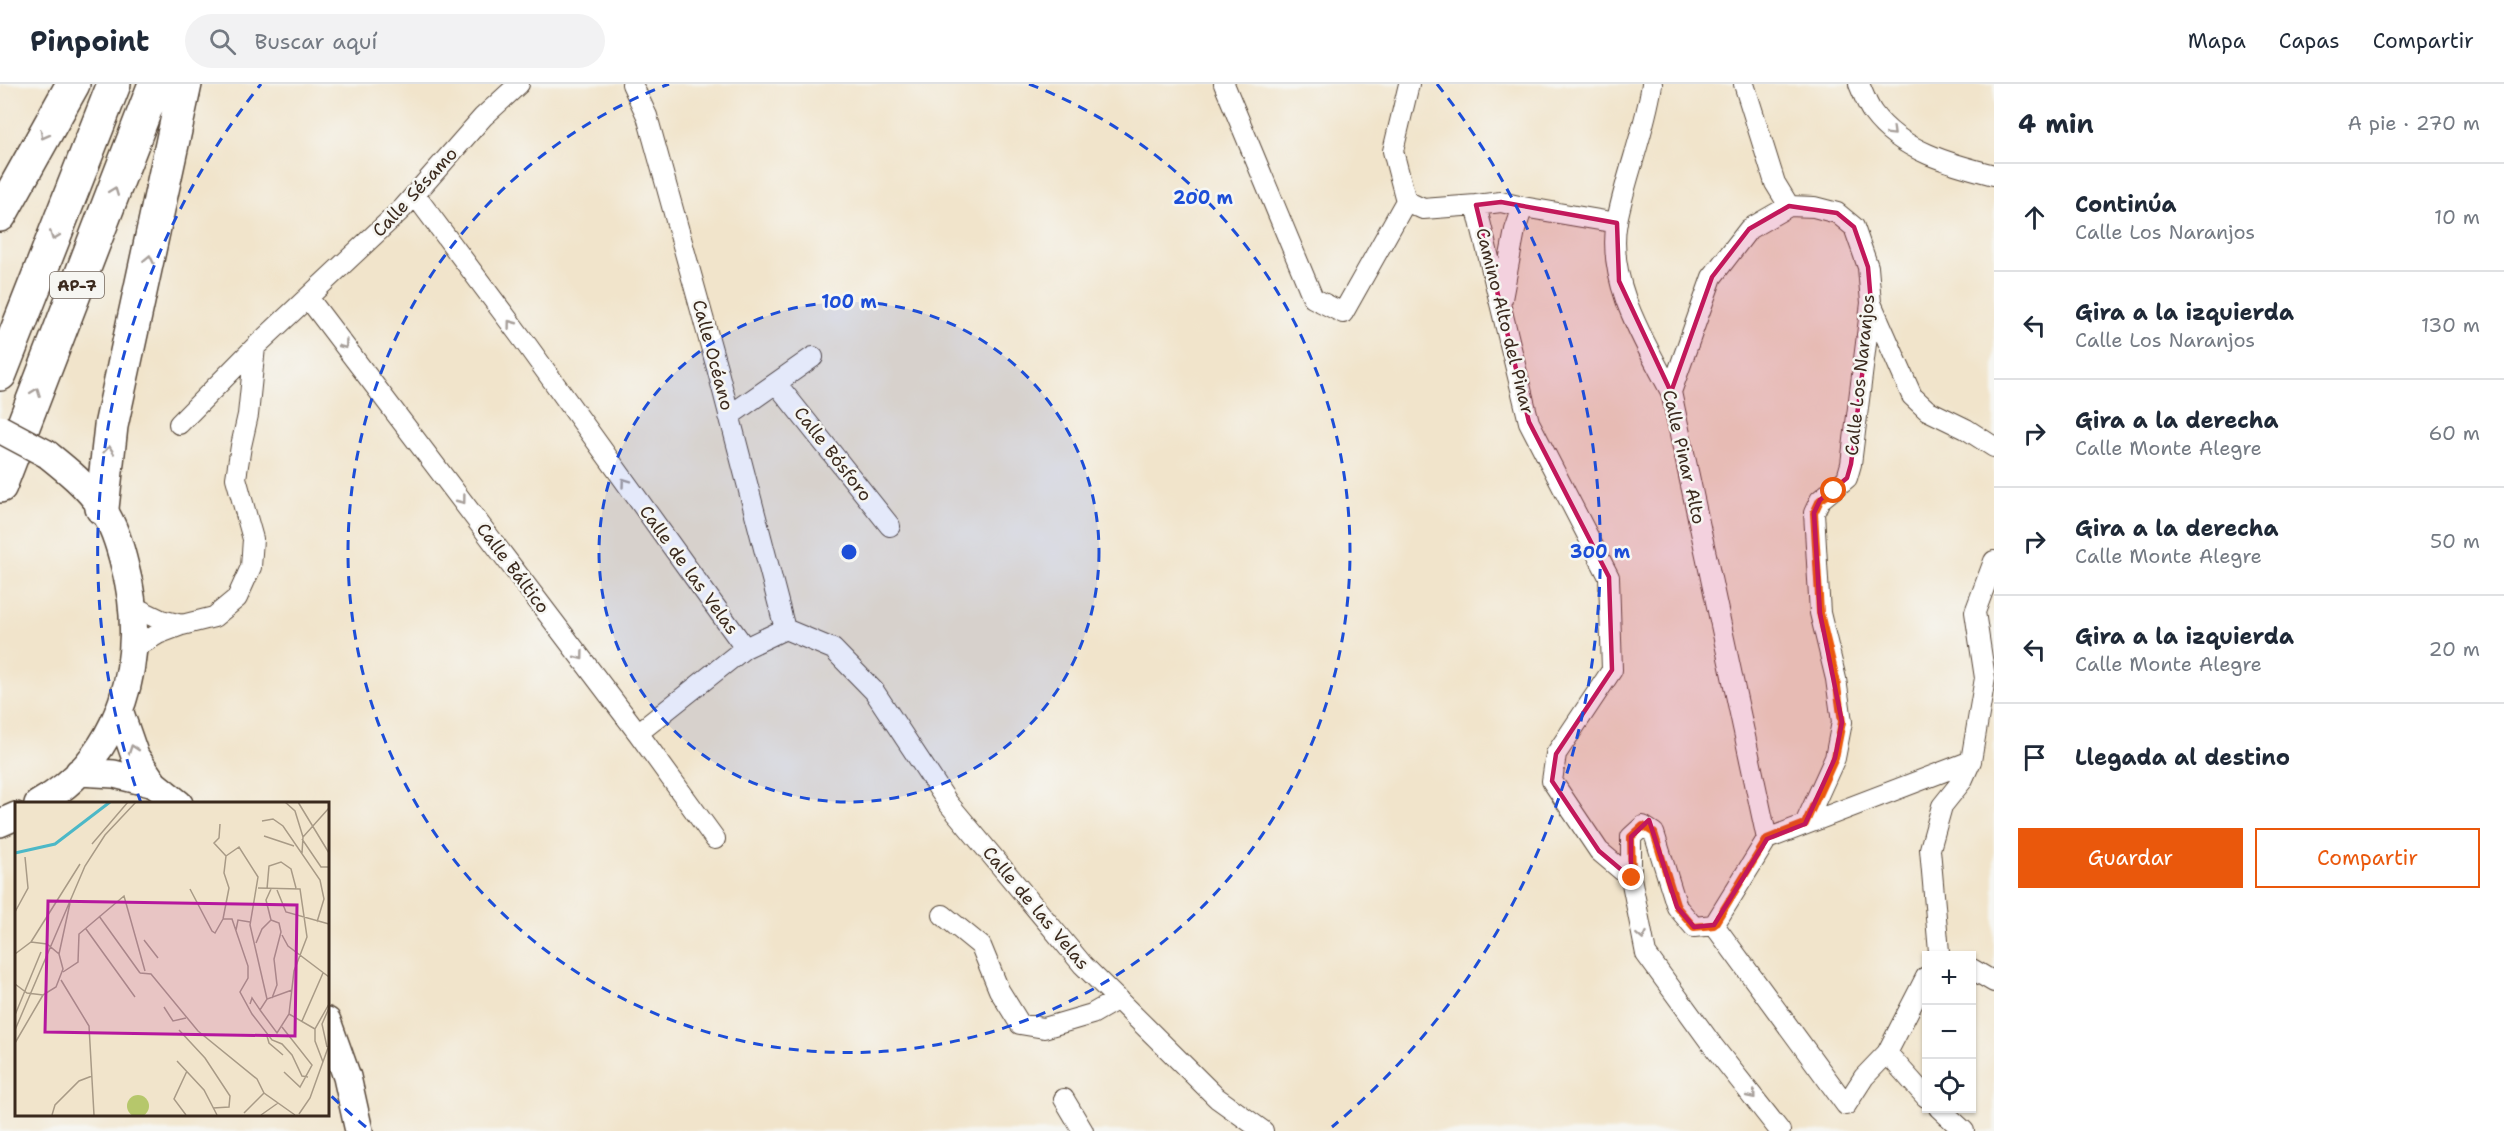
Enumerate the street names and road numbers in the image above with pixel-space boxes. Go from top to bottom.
street label: Calle Sésamo [367,142,463,242]
street label: Camino Alto del Pinar [1470,225,1540,417]
road number: AP-7 [50,272,104,298]
street label: Calle Los Naranjos [1840,293,1880,457]
street label: Calle Océano [687,297,739,413]
street label: Calle Pinar Alto [1657,388,1711,526]
street label: Calle Bósforo [789,402,877,506]
street label: Calle de las Velas [634,501,744,639]
street label: Calle Báltico [471,518,555,618]
street label: Calle de las Velas [977,841,1095,975]

